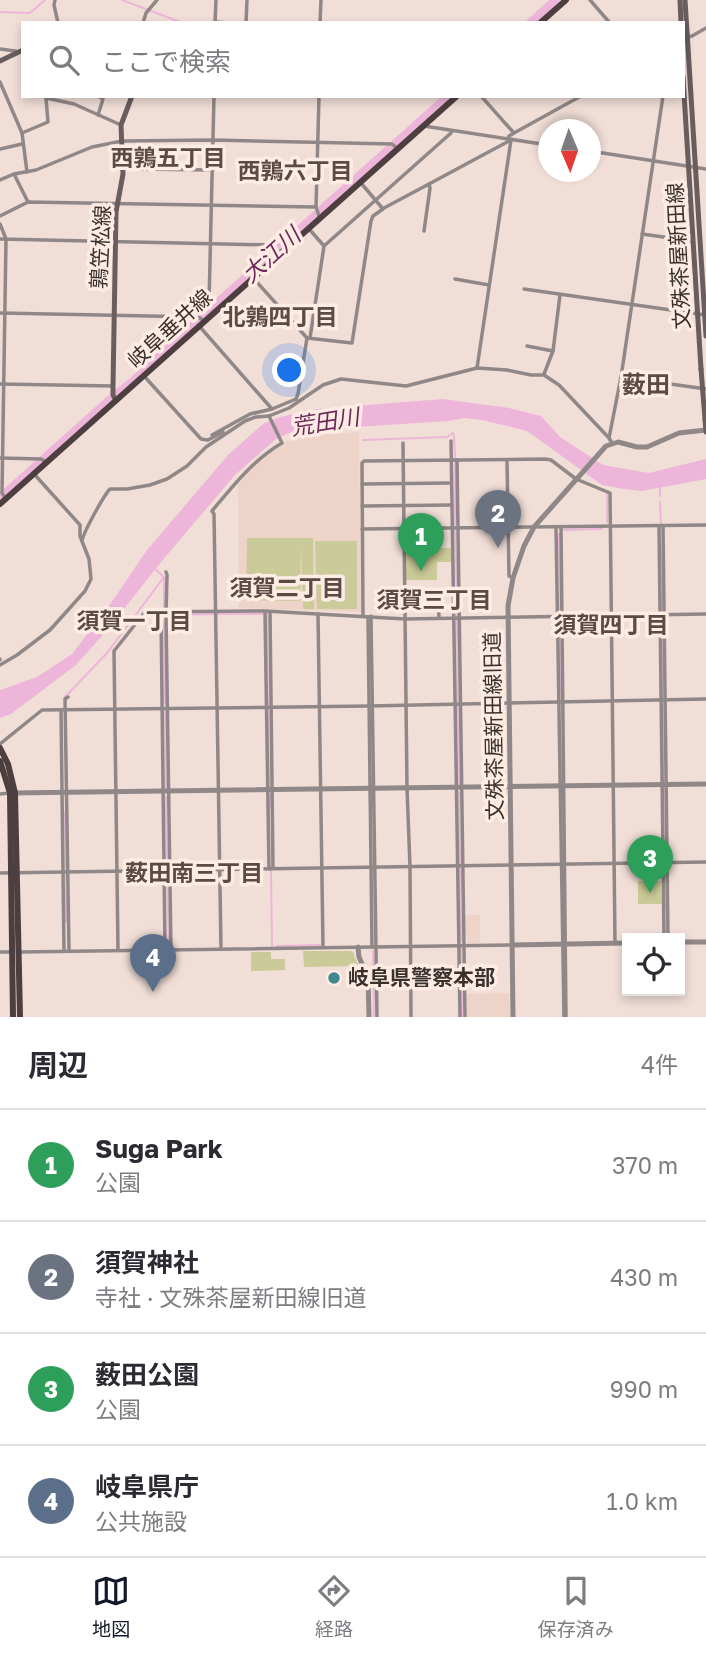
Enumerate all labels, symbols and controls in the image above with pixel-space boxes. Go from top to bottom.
search box [21,21,685,98]
icon: search [45,41,83,79]
text: ここで検索 [101,46,231,77]
north arrow [538,119,601,182]
district label: 西鶉五丁目 [111,143,226,171]
district label: 西鶉六丁目 [238,156,353,184]
street label: 文殊茶屋新田線 [661,182,695,330]
street label: 鶉笠松線 [85,204,115,290]
water label: 大江川 [235,219,308,288]
street label: 岐阜垂井線 [122,283,217,373]
district label: 北鶉四丁目 [223,302,338,330]
your location [272,353,306,387]
district label: 薮田 [622,369,670,398]
water label: 荒田川 [289,401,364,440]
pin: 2 [475,490,521,548]
pin: 1 [398,513,444,571]
district label: 須賀二丁目 [230,573,345,601]
district label: 須賀三丁目 [377,585,492,613]
district label: 須賀一丁目 [77,606,192,634]
district label: 須賀四丁目 [554,610,669,638]
street label: 文殊茶屋新田線旧道 [478,631,508,821]
pin: 3 [627,835,673,893]
district label: 薮田南三丁目 [125,858,263,886]
map controls [622,933,685,996]
button: locate [622,933,685,996]
pin: 4 [130,934,176,992]
place label: 岐阜県警察本部 [348,964,495,990]
marker: 岐阜県警察本部 [326,970,342,986]
text: 周辺 [28,1047,88,1083]
text: 4件 [641,1050,678,1078]
text: Suga Park [95,1133,223,1164]
text: 1 [45,1151,57,1179]
text: 370 m [612,1151,678,1179]
text: 公園 [95,1168,141,1196]
text: 須賀神社 [95,1247,199,1278]
text: 2 [44,1263,58,1291]
text: 430 m [610,1263,678,1291]
text: 寺社 · 文殊茶屋新田線旧道 [95,1283,366,1311]
text: 薮田公園 [95,1359,199,1390]
text: 3 [44,1375,58,1403]
text: 990 m [610,1375,678,1403]
text: 公園 [95,1395,141,1423]
text: 岐阜県庁 [95,1471,199,1502]
text: 4 [44,1487,58,1515]
text: 1.0 km [607,1487,678,1515]
text: 公共施設 [95,1507,187,1535]
tab: 地図 [92,1572,130,1641]
tab: 経路 [315,1572,353,1641]
tab: 保存済み [538,1572,614,1641]

